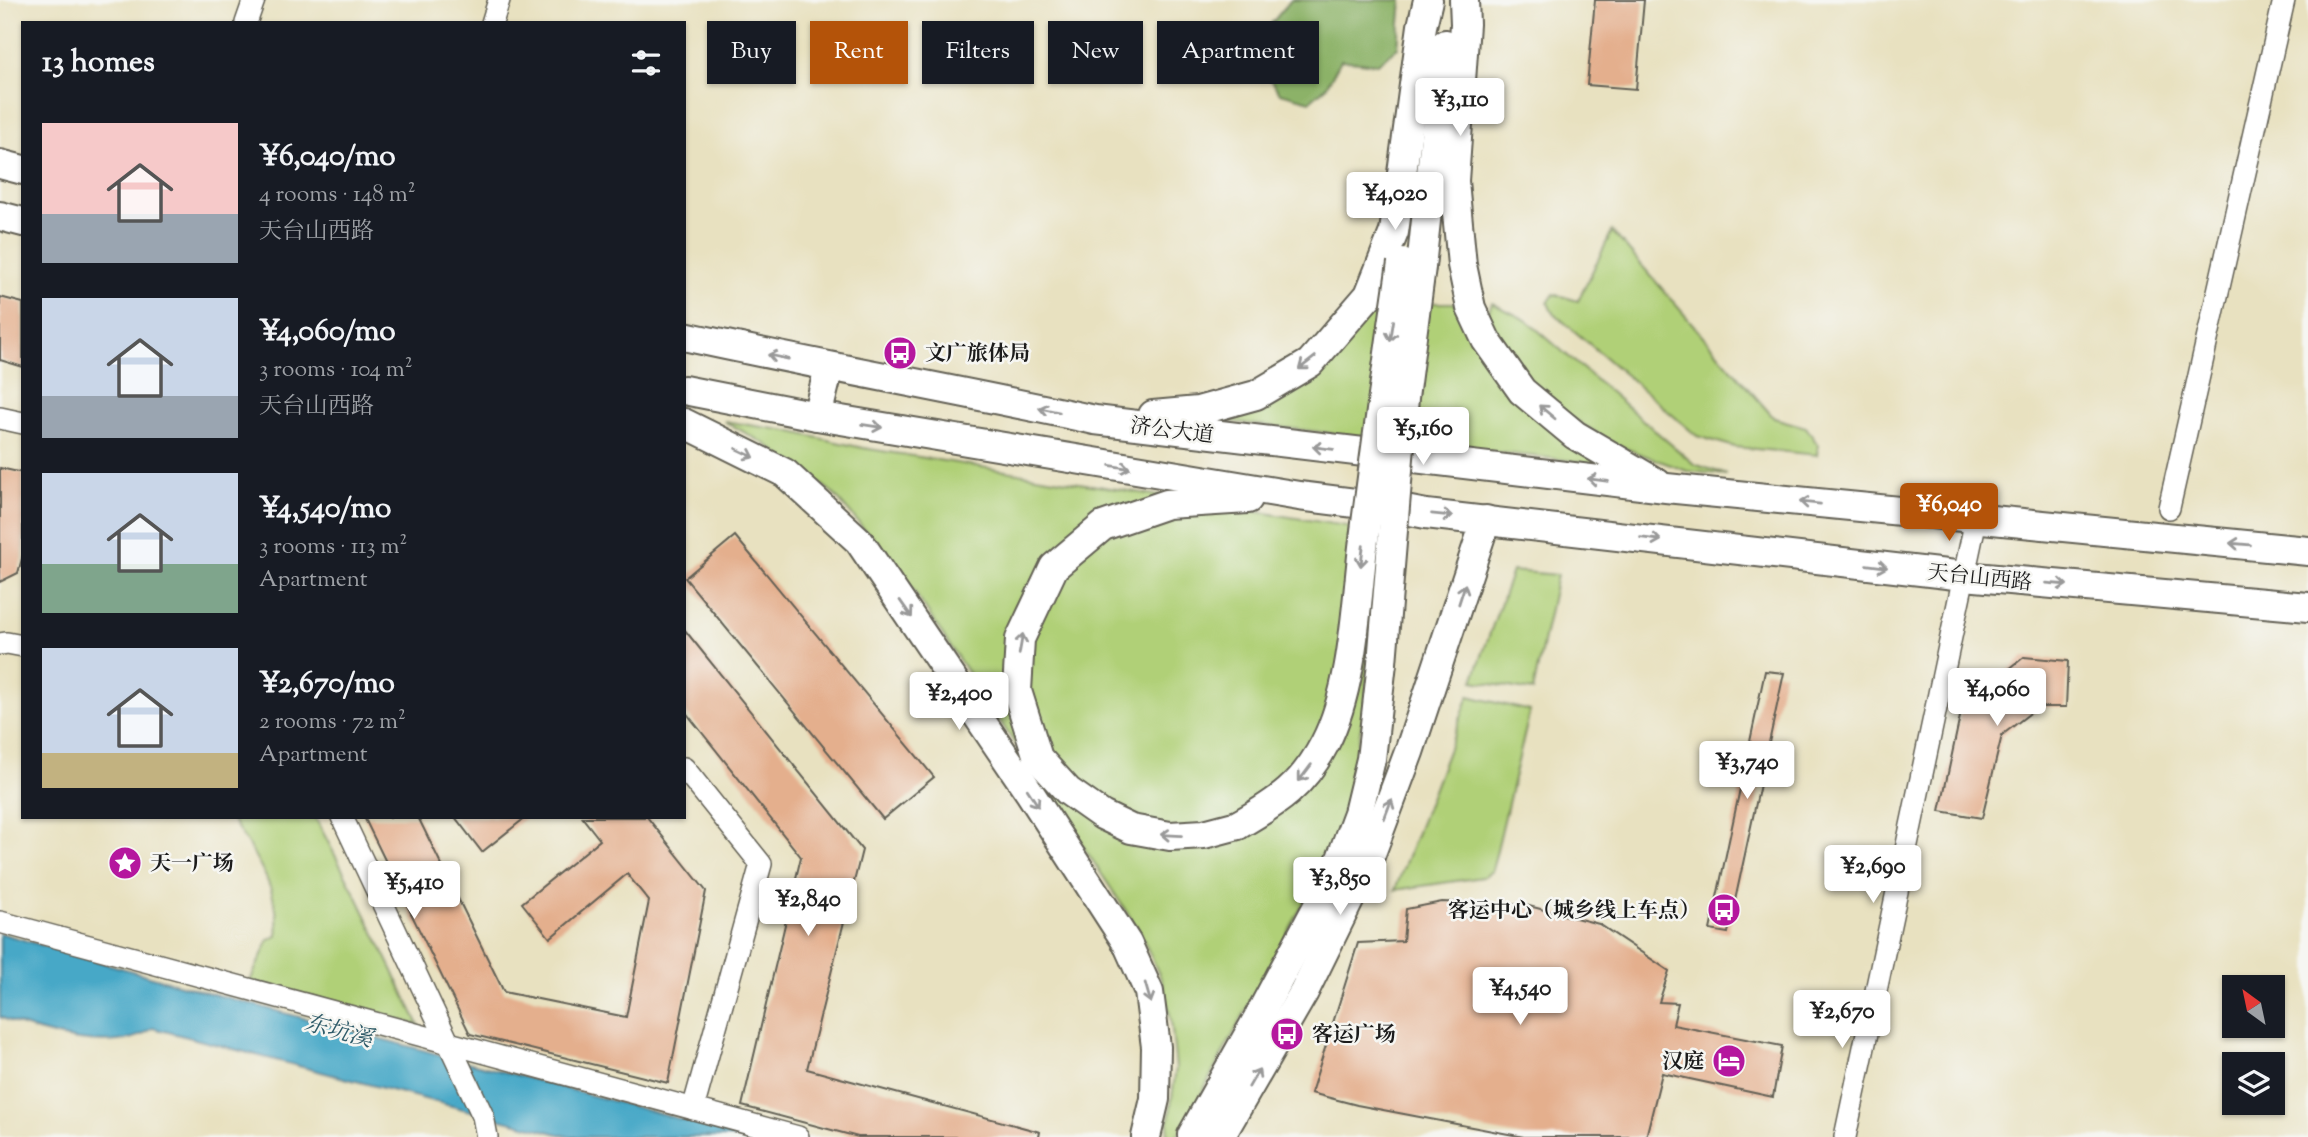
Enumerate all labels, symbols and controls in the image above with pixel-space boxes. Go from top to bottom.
chip: Buy [707,21,796,84]
chip: Rent [810,21,908,84]
chip: Filters [922,21,1034,84]
chip: New [1048,21,1143,84]
chip: Apartment [1157,21,1319,84]
text: 13 homes [42,42,155,85]
icon: filters [627,44,665,82]
pin: ¥3,110 [1403,78,1517,138]
text: ¥3,110 [1431,84,1489,117]
text: ¥6,040/mo [259,136,396,179]
icon: home [98,151,182,235]
pin: ¥4,020 [1338,173,1452,232]
text: ¥4,020 [1363,178,1428,211]
text: 4 rooms · 148 m² [259,179,416,212]
text: 天台山西路 [259,216,374,249]
text: ¥4,060/mo [259,311,396,354]
one-way arrow [1385,319,1398,342]
icon: home [98,326,182,410]
bus stop icon: 文广旅体局 [881,334,919,372]
place label: 文广旅体局 [925,340,1030,370]
one-way arrow [767,349,790,363]
text: 3 rooms · 104 m² [259,354,413,387]
one-way arrow [1298,356,1316,371]
text: 天台山西路 [259,391,374,424]
one-way arrow [1038,403,1061,417]
one-way arrow [1538,404,1556,420]
pin: ¥5,160 [1366,407,1480,467]
street label: 济公大道 [1128,412,1215,452]
text: ¥5,160 [1393,413,1453,446]
one-way arrow [860,420,883,433]
one-way arrow [1312,441,1335,454]
one-way arrow [734,447,755,461]
one-way arrow [1108,461,1131,474]
one-way arrow [1587,474,1610,487]
pin: ¥6,040 [1892,484,2006,543]
text: ¥4,540/mo [259,488,391,531]
text: ¥6,040 [1916,489,1982,522]
one-way arrow [1799,496,1822,509]
icon: home [98,501,182,585]
one-way arrow [1430,509,1453,522]
text: 3 rooms · 113 m² [259,531,407,564]
one-way arrow [1639,533,1662,546]
one-way arrow [2229,537,2252,550]
one-way arrow [1356,545,1369,567]
one-way arrow [1865,559,1888,572]
street label: 天台山西路 [1926,559,2034,599]
text: Apartment [259,564,368,597]
one-way arrow [2045,578,2067,591]
one-way arrow [1456,583,1469,605]
one-way arrow [899,599,913,618]
one-way arrow [1015,633,1028,656]
text: ¥2,670/mo [259,663,395,706]
pin: ¥4,060 [1940,668,2054,728]
pin: ¥2,400 [902,672,1016,732]
text: ¥4,060 [1964,674,2030,707]
icon: home [98,676,182,760]
text: ¥2,400 [926,678,992,711]
text: 2 rooms · 72 m² [259,706,406,739]
text: Apartment [259,739,368,772]
pin: ¥3,740 [1690,742,1804,801]
text: ¥3,740 [1715,747,1779,780]
one-way arrow [1298,764,1313,783]
one-way arrow [1026,787,1040,807]
one-way arrow [1382,798,1395,820]
one-way arrow [1160,828,1183,841]
place icon: 天一广场 [106,844,144,882]
pin: ¥2,690 [1816,846,1930,905]
place label: 天一广场 [150,850,234,880]
text: ¥2,690 [1840,851,1906,884]
pin: ¥3,850 [1283,858,1397,917]
pin: ¥5,410 [357,862,471,921]
text: ¥3,850 [1309,863,1371,896]
text: ¥5,410 [384,867,444,900]
pin: ¥2,840 [751,878,865,938]
text: ¥2,840 [775,884,841,917]
bus stop icon: 客运中心（城乡线上车点） [1705,891,1743,929]
place label: 客运中心（城乡线上车点） [1448,897,1700,927]
pin: ¥4,540 [1463,968,1577,1027]
text: ¥4,540 [1489,973,1551,1006]
north arrow [2222,975,2286,1038]
map controls [2222,975,2285,1115]
one-way arrow [1142,982,1155,1004]
pin: ¥2,670 [1785,990,1899,1050]
text: ¥2,670 [1809,996,1875,1029]
water label: 东坑溪 [301,1008,379,1058]
bus stop icon: 客运广场 [1268,1015,1306,1053]
place label: 客运广场 [1312,1021,1396,1051]
hotel icon: 汉庭 [1710,1042,1748,1080]
place label: 汉庭 [1662,1048,1704,1078]
button: layers [2222,1052,2285,1115]
one-way arrow [1248,1068,1261,1089]

